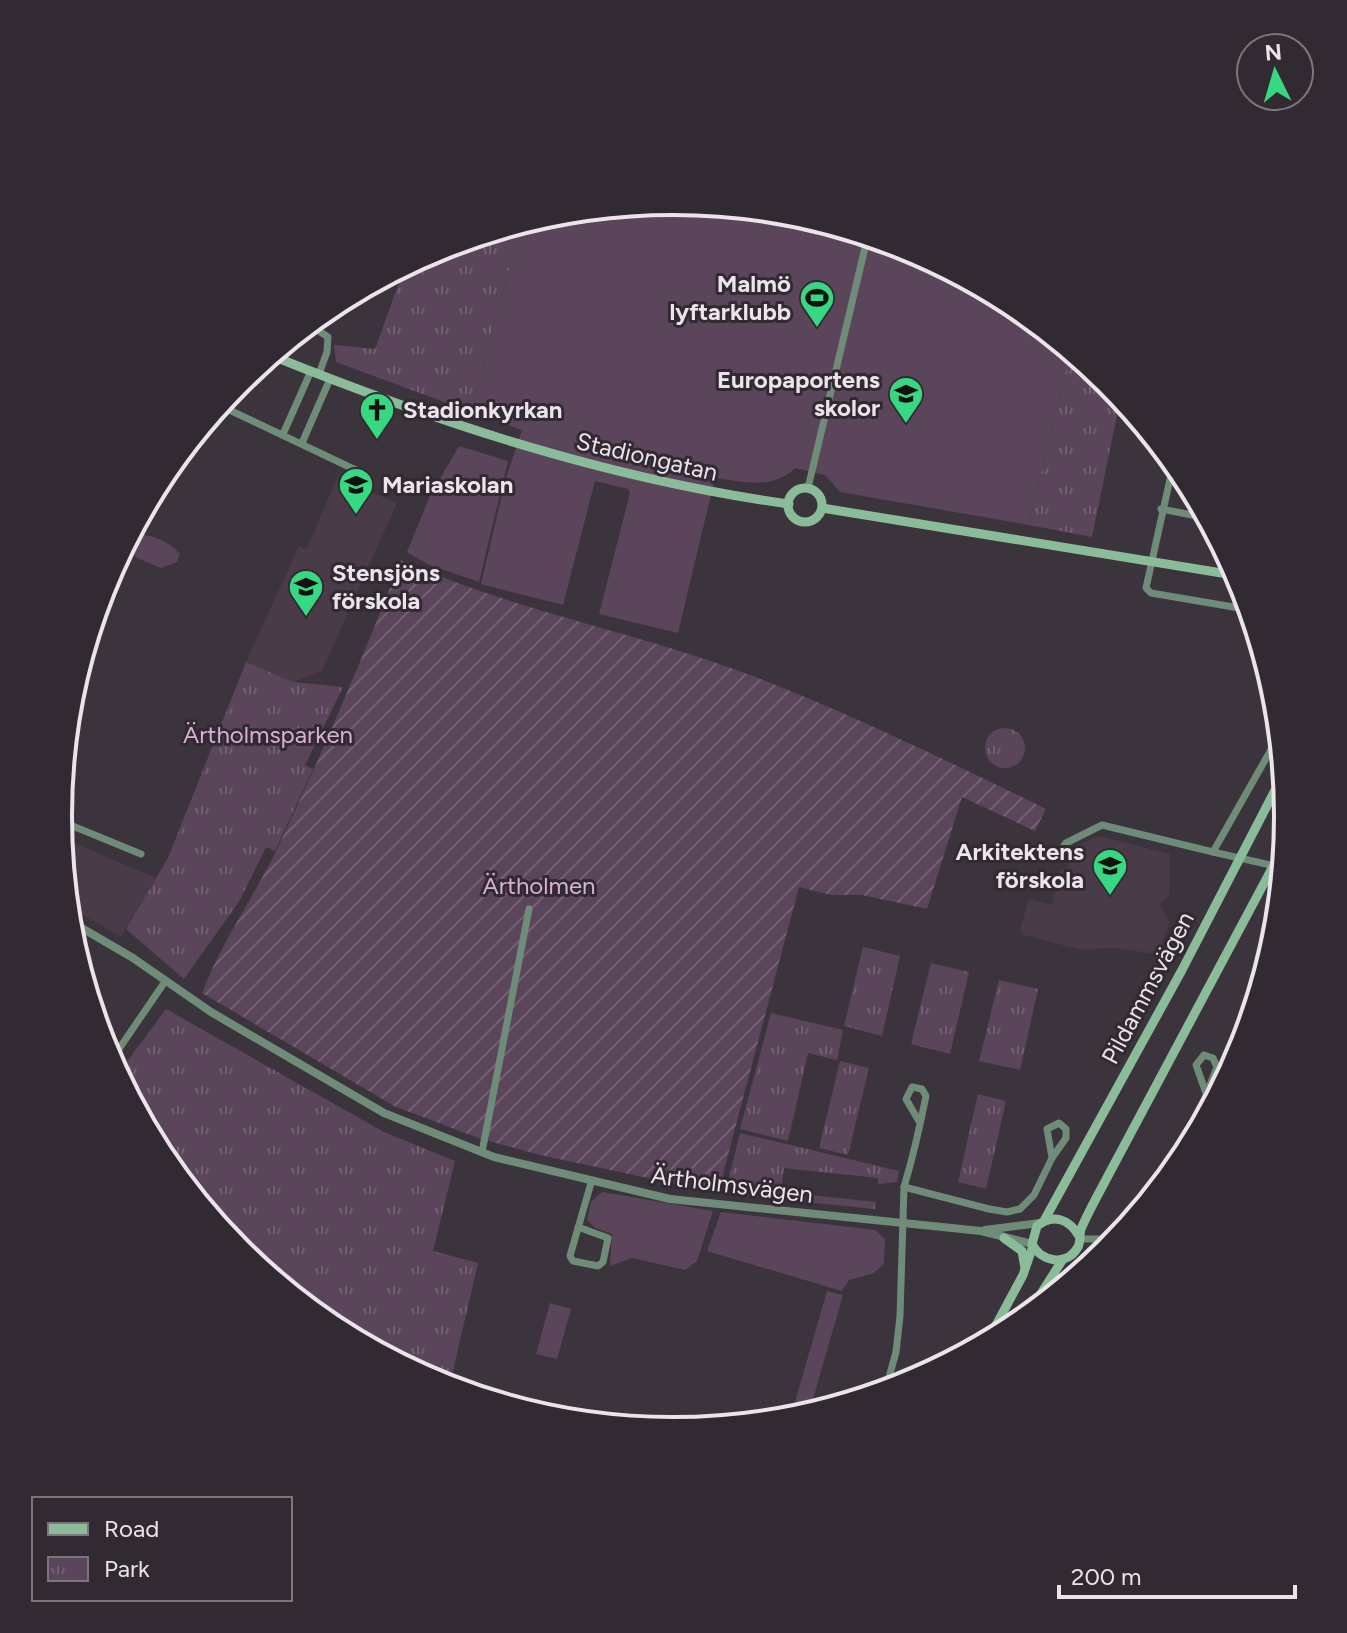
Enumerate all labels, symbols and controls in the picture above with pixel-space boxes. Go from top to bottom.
north arrow [1235,32,1315,112]
text: N [1264,38,1283,67]
place label: Malmö lyftarklubb [669,269,791,326]
sports icon: Malmö lyftarklubb [798,279,836,329]
place label: Europaportens skolor [717,365,880,422]
school or university icon: Europaportens skolor [887,375,925,425]
church icon: Stadionkyrkan [358,391,396,441]
place label: Stadionkyrkan [403,395,562,424]
street label: Stadiongatan [574,426,720,487]
school or university icon: Mariaskolan [337,466,375,516]
place label: Mariaskolan [382,470,513,499]
place label: Stensjöns förskola [332,558,440,615]
school or university icon: Stensjöns förskola [287,568,325,618]
park label: Ärtholmsparken [183,720,353,749]
place label: Arkitektens förskola [955,837,1084,894]
school or university icon: Arkitektens förskola [1091,847,1129,897]
park label: Ärtholmen [483,871,595,900]
street label: Pildammsvägen [1095,907,1200,1069]
street label: Ärtholmsvägen [649,1160,815,1209]
legend [32,1497,292,1601]
text: Road [104,1514,159,1543]
scale bar [1059,1549,1295,1599]
text: Park [104,1554,150,1583]
text: 200 m [1071,1562,1142,1591]

